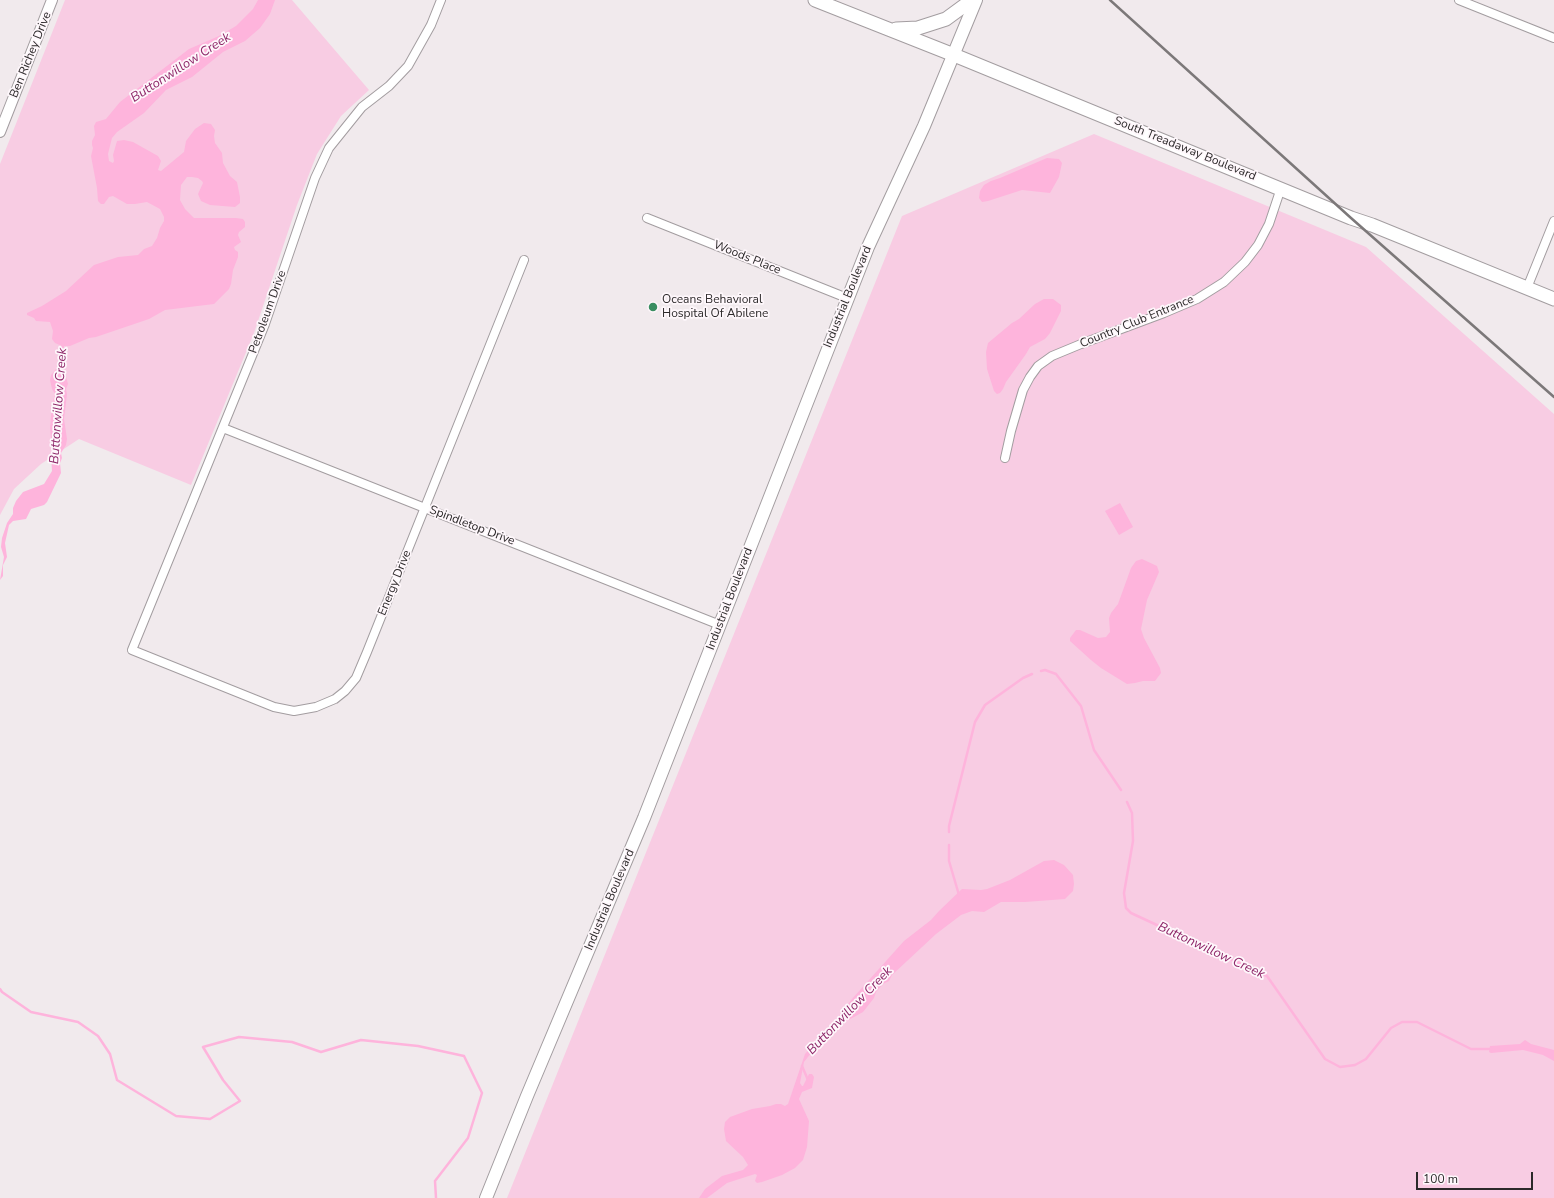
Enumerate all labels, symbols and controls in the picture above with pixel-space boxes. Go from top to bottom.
street label: Ben Richey Drive [7,10,55,100]
water label: Buttonwillow Creek [128,30,234,106]
street label: South Treadaway Boulevard [1112,114,1258,184]
street label: Woods Place [711,238,783,278]
street label: Industrial Boulevard [821,244,875,350]
street label: Petroleum Drive [246,269,290,355]
place label: Oceans Behavioral Hospital Of Abilene [662,293,768,321]
street label: Country Club Entrance [1078,293,1196,351]
marker: Oceans Behavioral Hospital Of Abilene [647,301,659,313]
water label: Buttonwillow Creek [47,348,71,464]
street label: Spindletop Drive [427,503,517,549]
street label: Industrial Boulevard [704,546,756,652]
street label: Energy Drive [375,548,415,618]
street label: Industrial Boulevard [582,847,638,953]
water label: Buttonwillow Creek [1155,919,1267,983]
water label: Buttonwillow Creek [804,964,896,1058]
scale bar [1418,1164,1535,1190]
text: 100 m [1423,1171,1458,1187]

